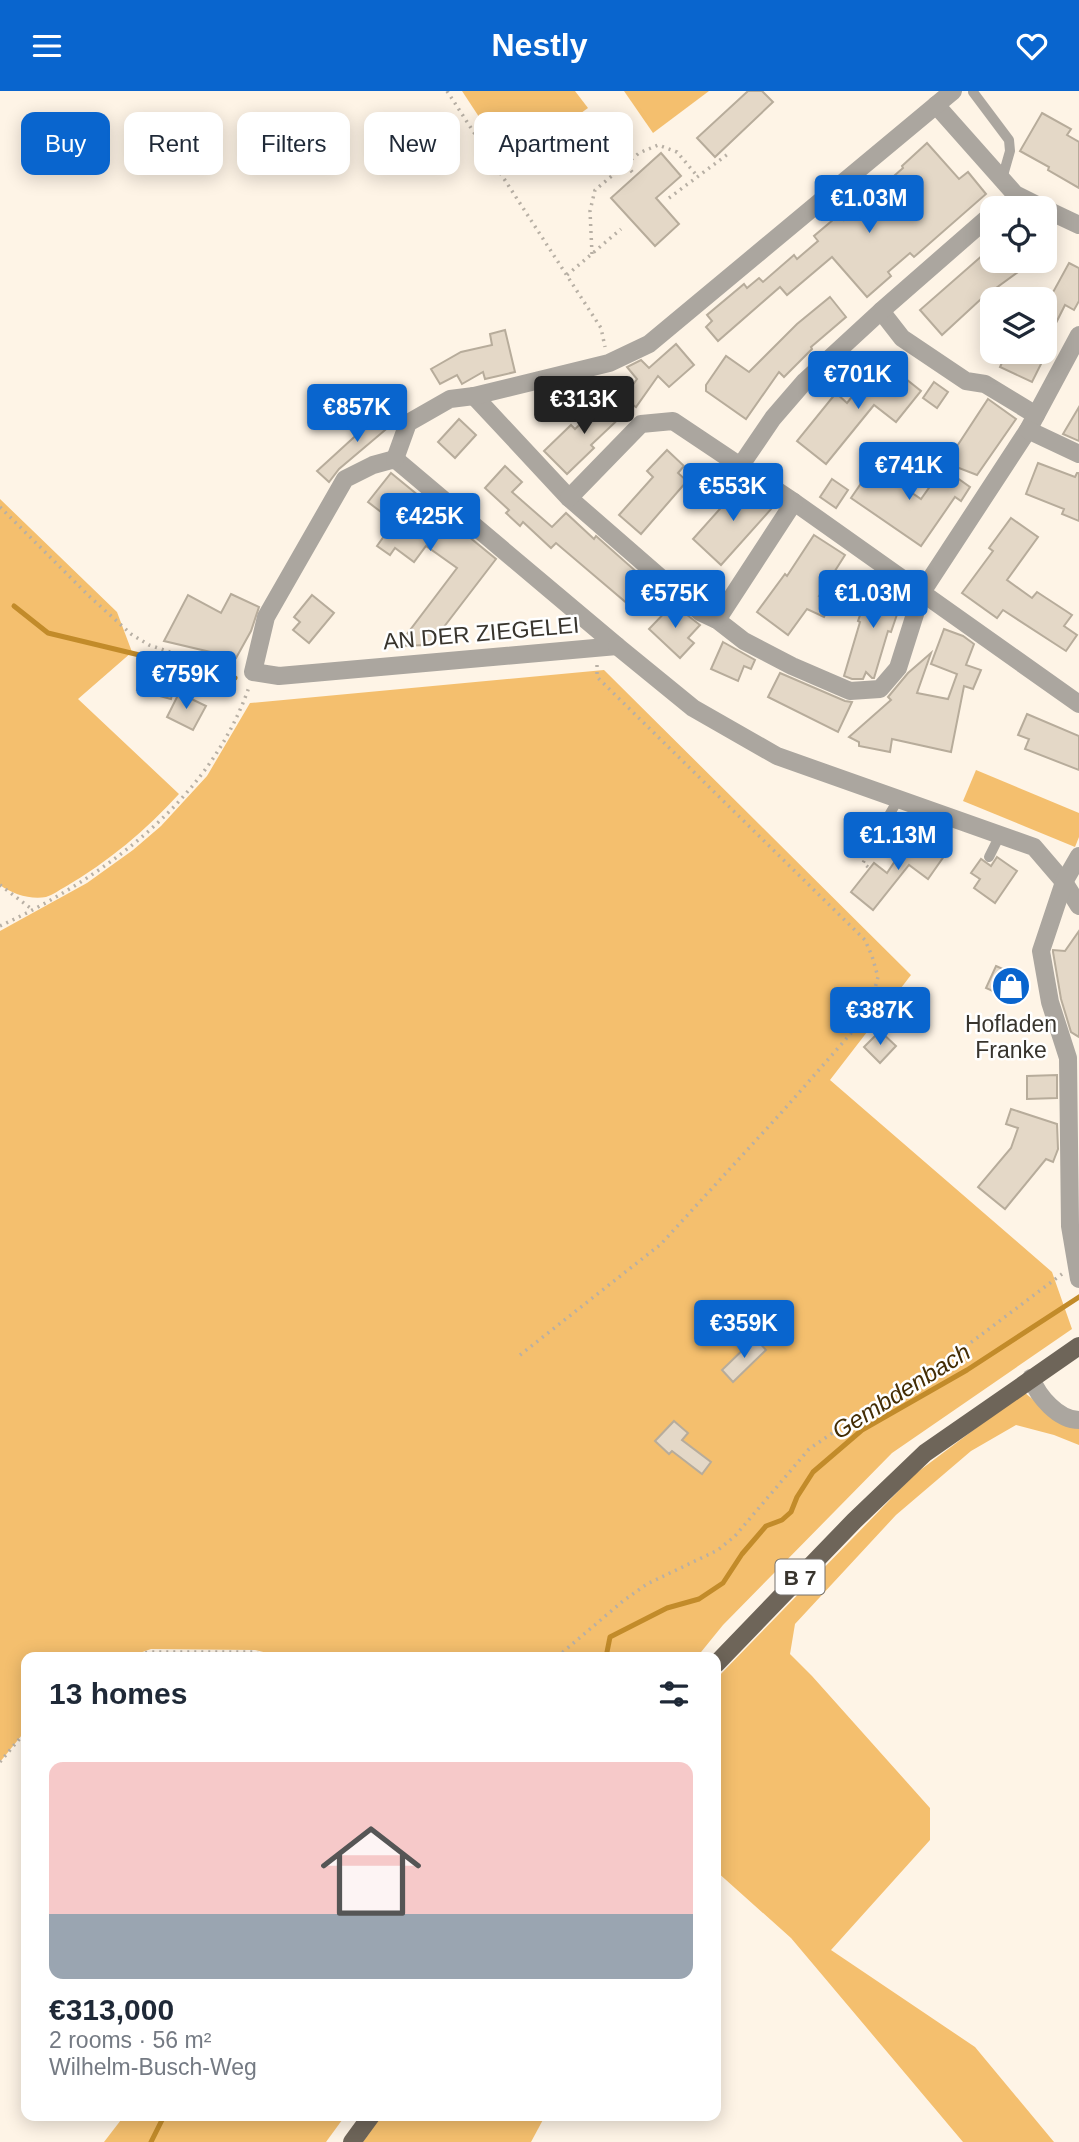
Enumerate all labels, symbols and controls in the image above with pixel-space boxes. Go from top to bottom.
icon: menu [28,27,66,65]
text: Nestly [491,27,588,63]
icon: heart [1013,27,1051,65]
chip: Buy [21,112,110,175]
chip: Rent [124,112,223,175]
chip: Filters [237,112,350,175]
chip: New [364,112,460,175]
chip: Apartment [474,112,633,175]
pin: €1.03M [812,176,926,235]
text: €1.03M [831,185,907,211]
map controls [980,196,1057,364]
button: locate [980,196,1057,273]
button: layers [980,287,1057,364]
pin: €701K [809,351,907,411]
text: €701K [824,361,892,387]
pin: €313K [535,377,633,436]
pin: €857K [308,385,406,444]
text: €313K [550,386,618,412]
text: €857K [323,394,391,420]
pin: €741K [860,443,958,502]
text: €741K [875,452,943,478]
pin: €553K [684,463,782,523]
text: €553K [699,473,767,499]
pin: €425K [381,493,479,553]
text: €425K [396,503,464,529]
pin: €575K [626,571,724,630]
pin: €1.03M [816,571,930,630]
text: €575K [641,580,709,606]
text: €1.03M [835,580,911,606]
street label: AN DER ZIEGELEI [382,611,580,655]
pin: €759K [137,651,235,711]
text: €759K [152,661,220,687]
pin: €1.13M [841,813,955,872]
text: €1.13M [860,822,936,848]
shop icon: Hofladen Franke [990,965,1032,1007]
pin: €387K [831,988,929,1047]
text: €387K [846,997,914,1023]
place label: Hofladen Franke [965,1011,1057,1063]
pin: €359K [695,1301,793,1360]
text: €359K [710,1310,778,1336]
water label: Gembdenbach [827,1338,975,1444]
road number: B 7 [776,1559,824,1595]
icon: filters [655,1675,693,1713]
text: 13 homes [49,1677,187,1710]
icon: home [308,1808,434,1934]
text: €313,000 [49,1993,174,2026]
text: 2 rooms · 56 m² [49,2027,211,2053]
text: Wilhelm-Busch-Weg [49,2054,257,2080]

